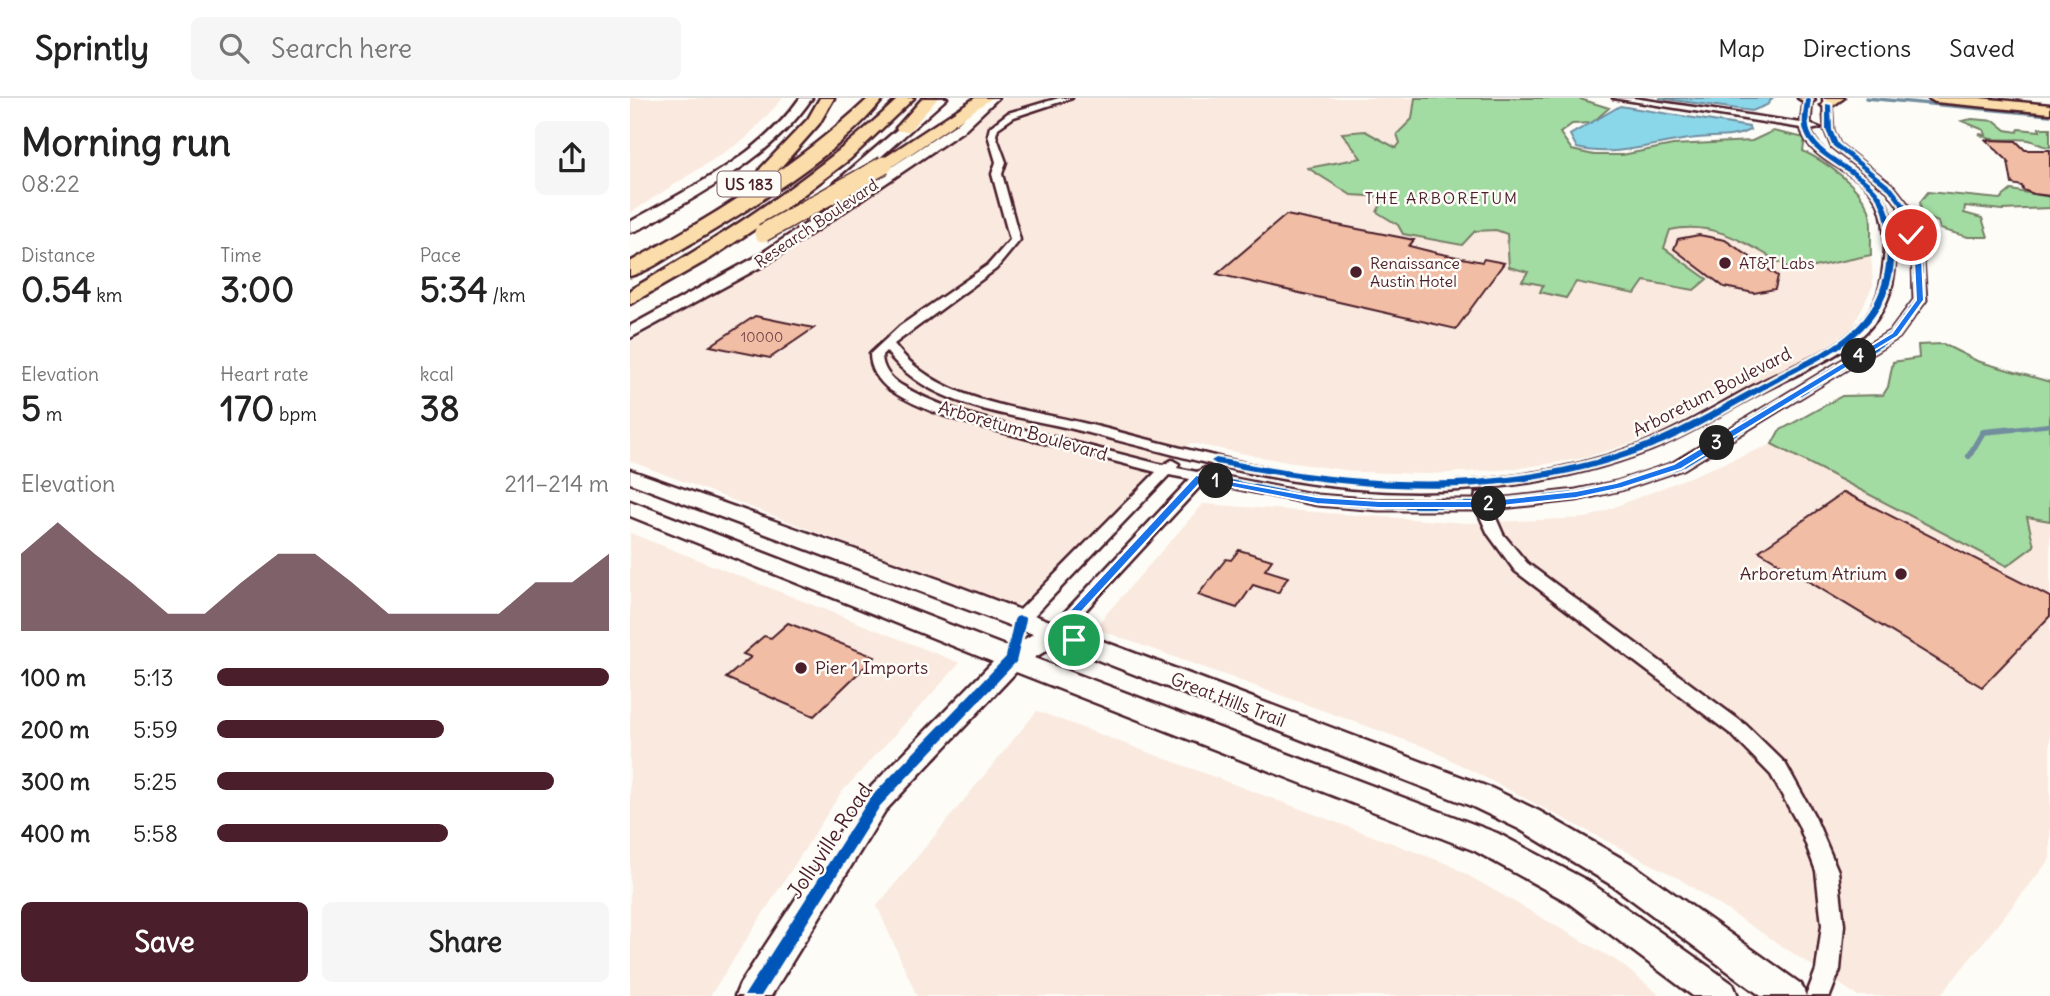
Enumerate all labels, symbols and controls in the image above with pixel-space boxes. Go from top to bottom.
search box [191,17,681,80]
text: Sprintly [35,27,149,69]
icon: search [215,29,253,67]
text: Search here [271,32,412,65]
text: Map [1718,33,1765,63]
text: Directions [1803,33,1911,63]
text: Saved [1949,33,2015,63]
text: Morning run [21,119,231,166]
button: share [535,121,609,195]
text: 08:22 [21,169,80,198]
road number: US 183 [718,172,780,197]
street label: Research Boulevard [750,174,882,272]
district label: THE ARBORETUM [1365,188,1519,208]
pin [1881,205,1941,265]
icon: check [1892,216,1930,254]
text: Distance [21,243,95,267]
text: Time [220,243,261,267]
text: Pace [420,243,461,267]
place label: Renaissance Austin Hotel [1370,253,1460,291]
place label: AT&T Labs [1739,253,1814,273]
marker: AT&T Labs [1717,255,1733,271]
marker: Renaissance Austin Hotel [1348,264,1364,280]
text: 0.54 [21,267,92,311]
text: 3:00 [220,267,294,311]
text: 5:34 [420,267,488,311]
text: km [92,283,123,307]
text: /km [488,283,526,307]
house number: 10000 [741,328,783,346]
pin: 4 [1842,338,1876,374]
street label: Arboretum Boulevard [1629,341,1795,442]
text: 4 [1853,343,1864,367]
text: Elevation [21,362,99,386]
text: Heart rate [220,362,308,386]
text: kcal [420,362,454,386]
text: 5 [21,386,41,430]
text: 170 [220,386,274,430]
text: 38 [420,386,460,430]
street label: Arboretum Boulevard [936,395,1111,466]
text: m [41,402,62,426]
text: bpm [274,402,317,426]
pin: 3 [1700,426,1734,460]
text: 3 [1711,430,1722,454]
pin: 1 [1198,464,1234,498]
text: 1 [1212,468,1219,492]
text: Elevation [21,469,115,498]
text: 211–214 m [504,469,609,498]
pin: 2 [1472,486,1506,522]
text: 2 [1483,491,1494,515]
place label: Arboretum Atrium [1740,562,1887,585]
marker: Arboretum Atrium [1893,566,1909,582]
pin [1044,610,1104,670]
icon: arrive [1055,621,1093,659]
place label: Pier 1 Imports [815,656,928,679]
marker: Pier 1 Imports [793,660,809,676]
text: 100 m [21,663,86,692]
text: 5:13 [133,663,174,692]
street label: Great Hills Trail [1167,667,1289,732]
text: 200 m [21,715,90,744]
text: 5:59 [133,715,178,744]
text: 300 m [21,767,90,796]
text: 5:25 [133,767,177,796]
street label: Jollyville Road [781,778,878,904]
text: 400 m [21,819,90,848]
text: 5:58 [133,819,178,848]
button: Save [21,902,308,982]
button: Share [322,902,609,982]

